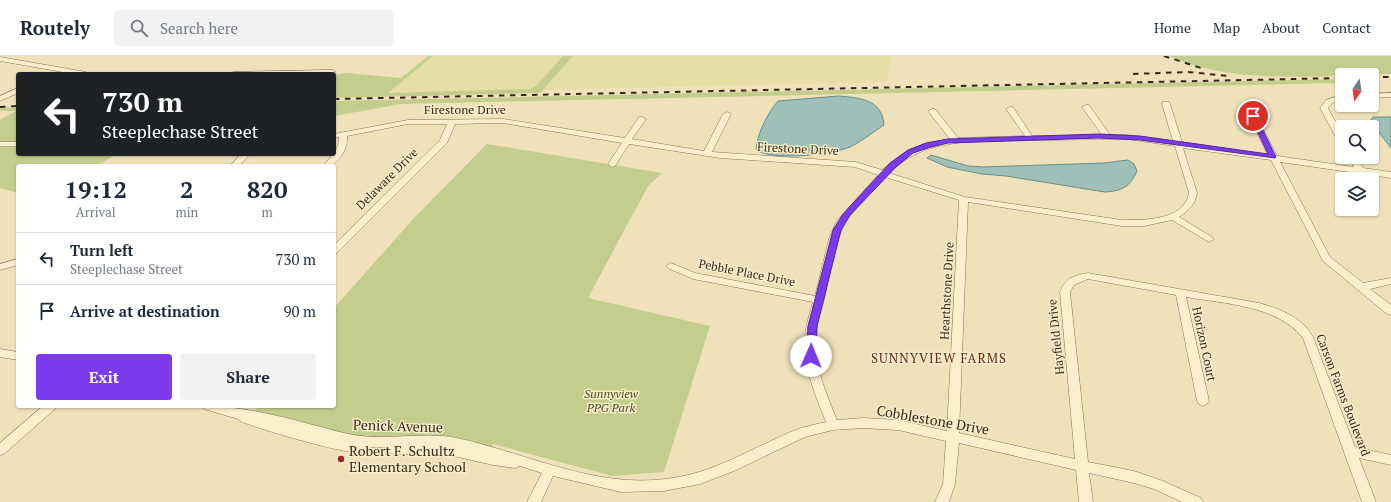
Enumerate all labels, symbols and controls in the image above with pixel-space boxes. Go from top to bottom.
search box [114,10,394,46]
text: Routely [20,15,90,40]
icon: search [128,17,150,39]
text: Search here [160,18,238,38]
text: Home [1154,18,1191,37]
text: Map [1213,18,1240,37]
text: About [1262,18,1300,37]
text: Contact [1322,18,1371,37]
north arrow [1335,68,1379,112]
map controls [1335,68,1379,216]
text: 730 m [102,83,183,120]
icon: left [36,88,88,140]
pin [1236,99,1270,133]
street label: Firestone Drive [424,102,506,117]
icon: arrive [1242,105,1264,127]
text: Steeplechase Street [102,119,258,143]
button: search [1335,120,1379,164]
street label: Firestone Drive [757,139,839,158]
street label: Delaware Drive [353,145,421,213]
button: layers [1335,172,1379,216]
text: 19:12 [64,173,127,205]
text: 2 [180,173,194,205]
text: 820 [247,173,287,205]
text: Arrival [76,203,116,221]
text: min [175,203,198,221]
text: m [262,203,273,221]
text: Turn left [70,240,134,260]
street label: Hearthstone Drive [936,242,957,340]
icon: left [36,248,58,270]
text: 730 m [275,249,316,269]
street label: Pebble Place Drive [697,256,797,289]
text: Steeplechase Street [70,260,183,278]
street label: Hayfield Drive [1044,299,1067,376]
icon: arrive [36,300,58,322]
text: Arrive at destination [70,301,220,321]
text: 90 m [283,301,316,321]
street label: Horizon Court [1189,305,1220,383]
street label: Carson Farms Boulevard [1313,332,1374,458]
position arrow [790,335,832,377]
district label: SUNNYVIEW FARMS [871,349,1007,367]
button: Exit [36,354,172,400]
button: Share [180,354,316,400]
park label: Sunnyview PPG Park [584,386,639,415]
street label: Cobblestone Drive [875,400,991,439]
street label: Penick Avenue [353,414,443,437]
place label: Robert F. Schultz Elementary School [349,441,466,476]
marker: Robert F. Schultz Elementary School [336,454,346,464]

